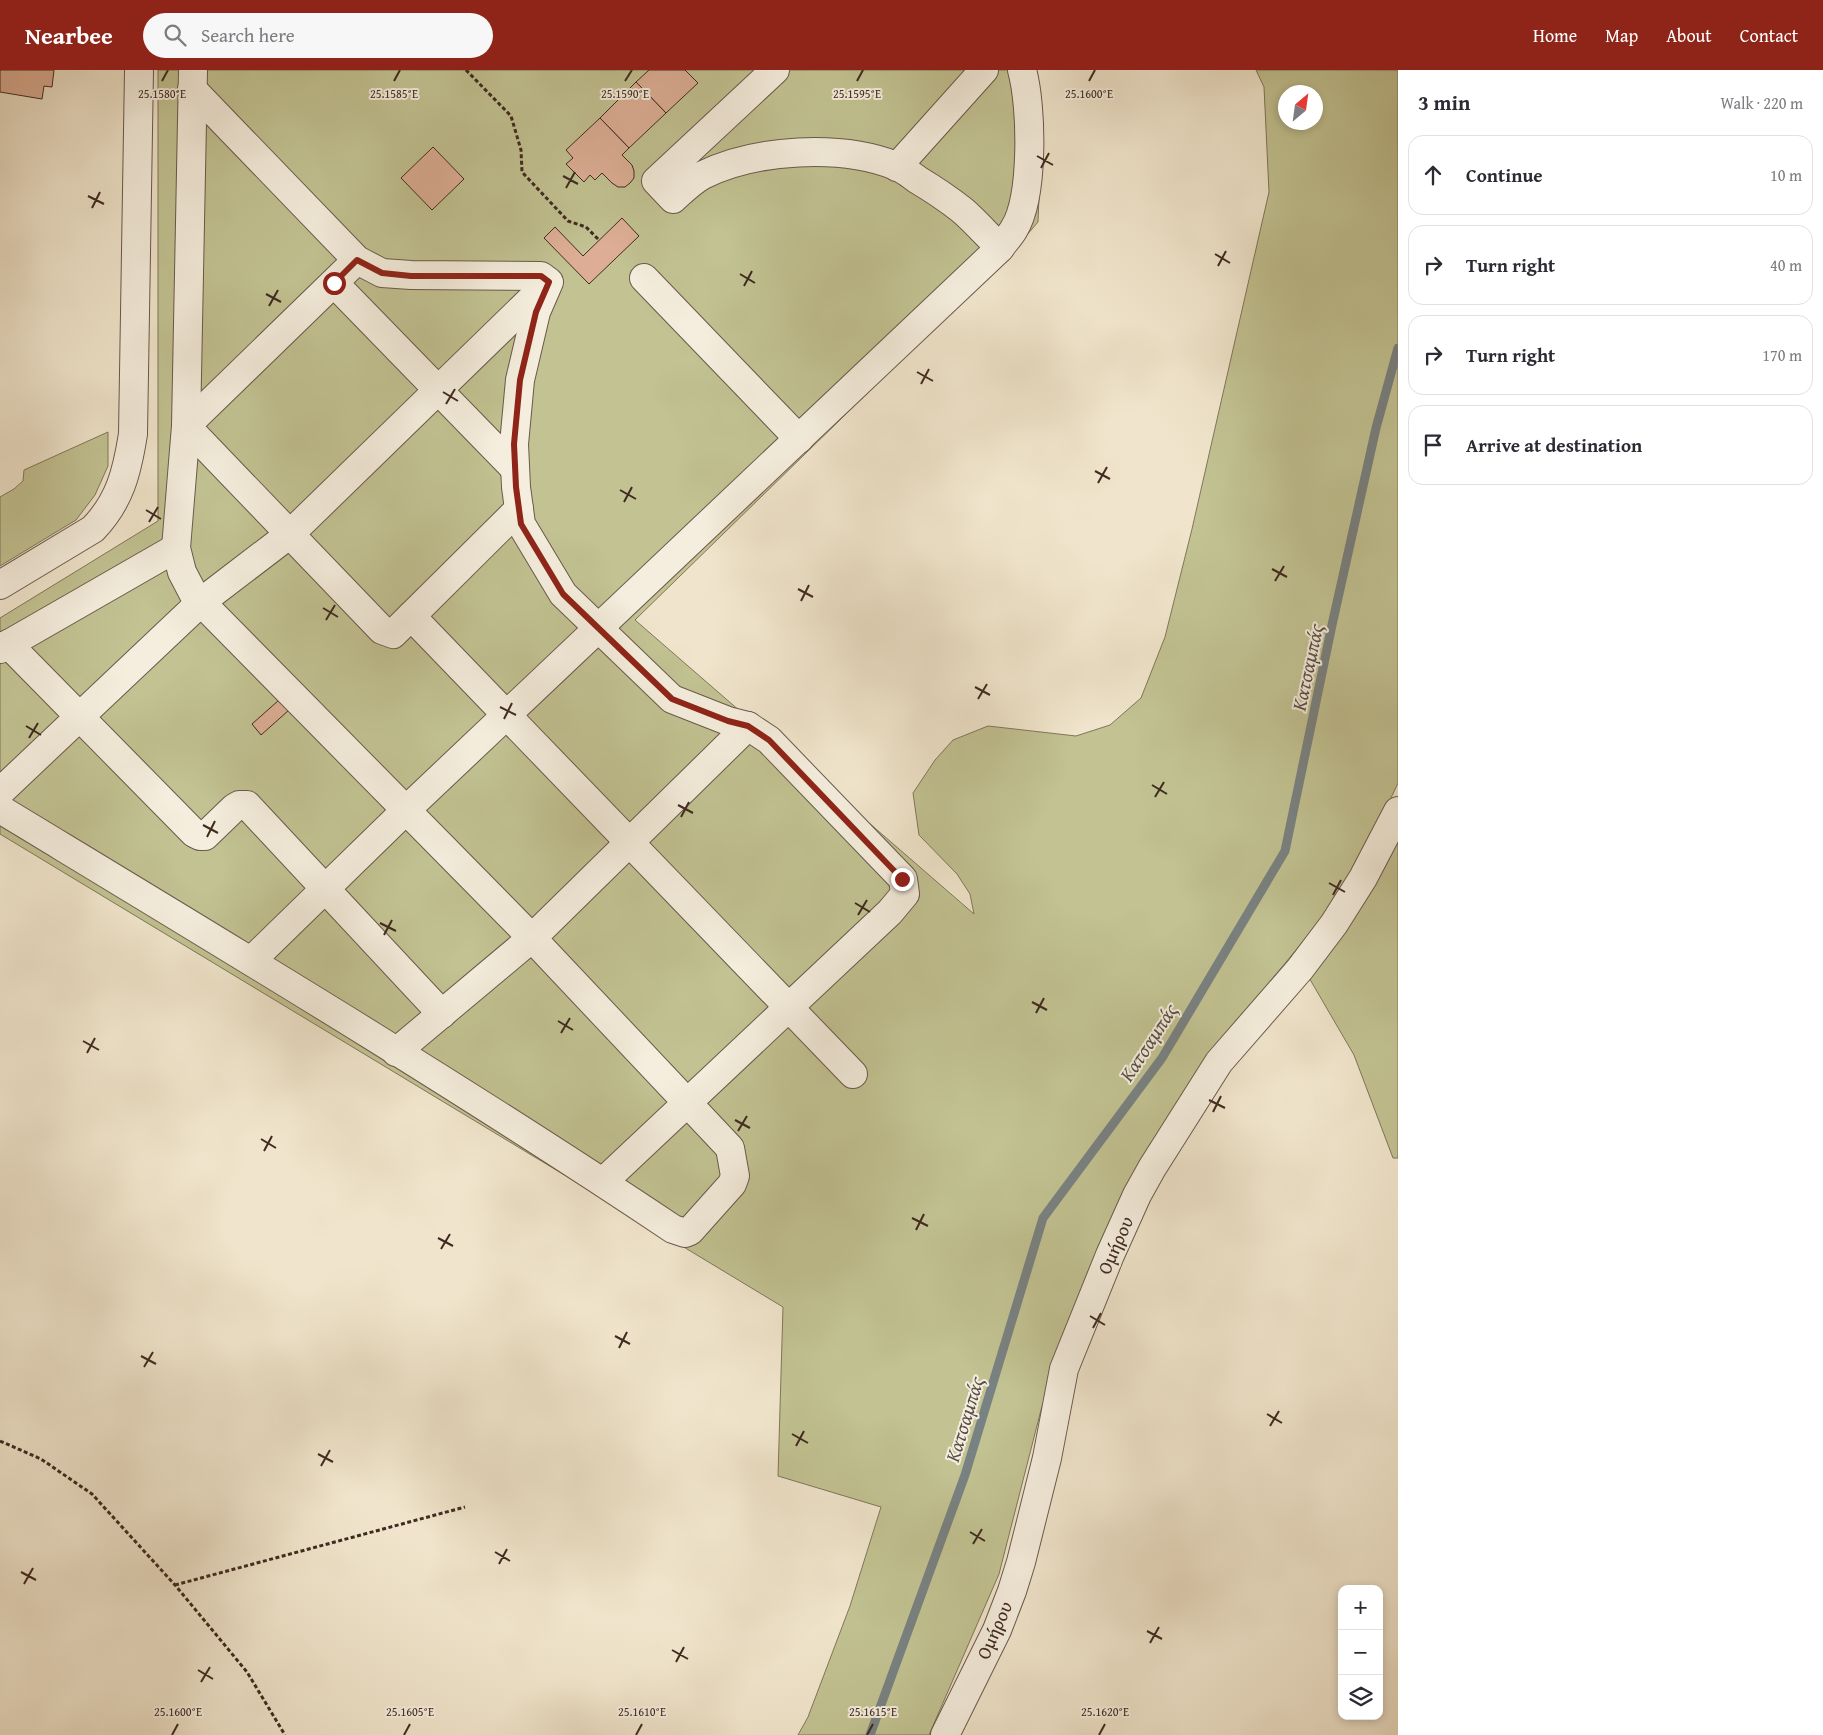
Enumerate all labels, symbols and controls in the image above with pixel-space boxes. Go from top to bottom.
search box [143,13,493,58]
text: Nearbee [25,18,113,53]
icon: search [161,21,189,49]
text: Search here [201,21,295,49]
text: Home [1533,22,1577,49]
text: Map [1605,22,1638,49]
text: About [1666,22,1712,49]
text: Contact [1740,22,1798,49]
text: 25.1580°E [138,85,186,102]
text: 25.1585°E [370,85,418,102]
text: 25.1590°E [601,85,649,102]
text: 25.1595°E [833,85,881,102]
text: 25.1600°E [1065,85,1113,102]
north arrow [1278,85,1323,130]
text: 3 min [1418,87,1470,118]
text: Walk · 220 m [1720,91,1803,115]
icon: ahead [1419,161,1447,189]
text: Continue [1466,161,1543,189]
text: 10 m [1770,163,1802,187]
icon: right [1419,251,1447,279]
text: Turn right [1466,251,1555,279]
text: 40 m [1770,253,1802,277]
route start [323,272,346,295]
icon: right [1419,341,1447,369]
text: Turn right [1466,341,1555,369]
text: 170 m [1762,343,1802,367]
icon: arrive [1419,431,1447,459]
text: Arrive at destination [1466,431,1642,459]
water label: Κατσαμπάς [1283,620,1331,714]
route end [891,868,914,891]
water label: Κατσαμπάς [1111,996,1185,1088]
street label: Ομήρου [1090,1211,1140,1279]
water label: Κατσαμπάς [937,1372,991,1466]
map controls [1338,1585,1383,1720]
button: + [1338,1585,1383,1630]
street label: Ομήρου [969,1596,1019,1664]
button: − [1338,1630,1383,1675]
button: layers [1338,1675,1383,1720]
text: 25.1600°E [154,1703,202,1720]
text: 25.1605°E [386,1703,434,1720]
text: 25.1610°E [618,1703,666,1720]
text: 25.1615°E [849,1703,897,1720]
text: 25.1620°E [1081,1703,1129,1720]

